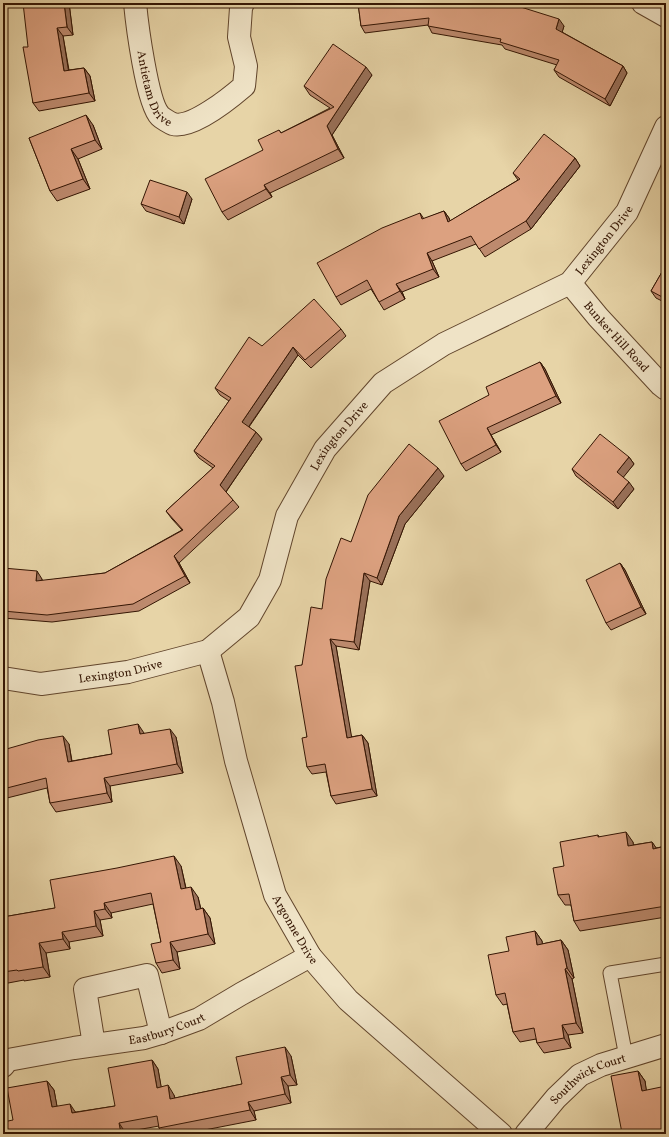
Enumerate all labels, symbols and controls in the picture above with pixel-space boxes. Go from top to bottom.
street label: Antietam Drive [132,49,175,131]
street label: Lexington Drive [572,203,638,279]
street label: Bunker Hill Road [579,298,652,376]
street label: Lexington Drive [307,398,373,474]
street label: Lexington Drive [78,656,165,688]
street label: Argonne Drive [268,892,321,968]
street label: Eastbury Court [128,1010,209,1049]
street label: Southwick Court [547,1051,628,1108]

